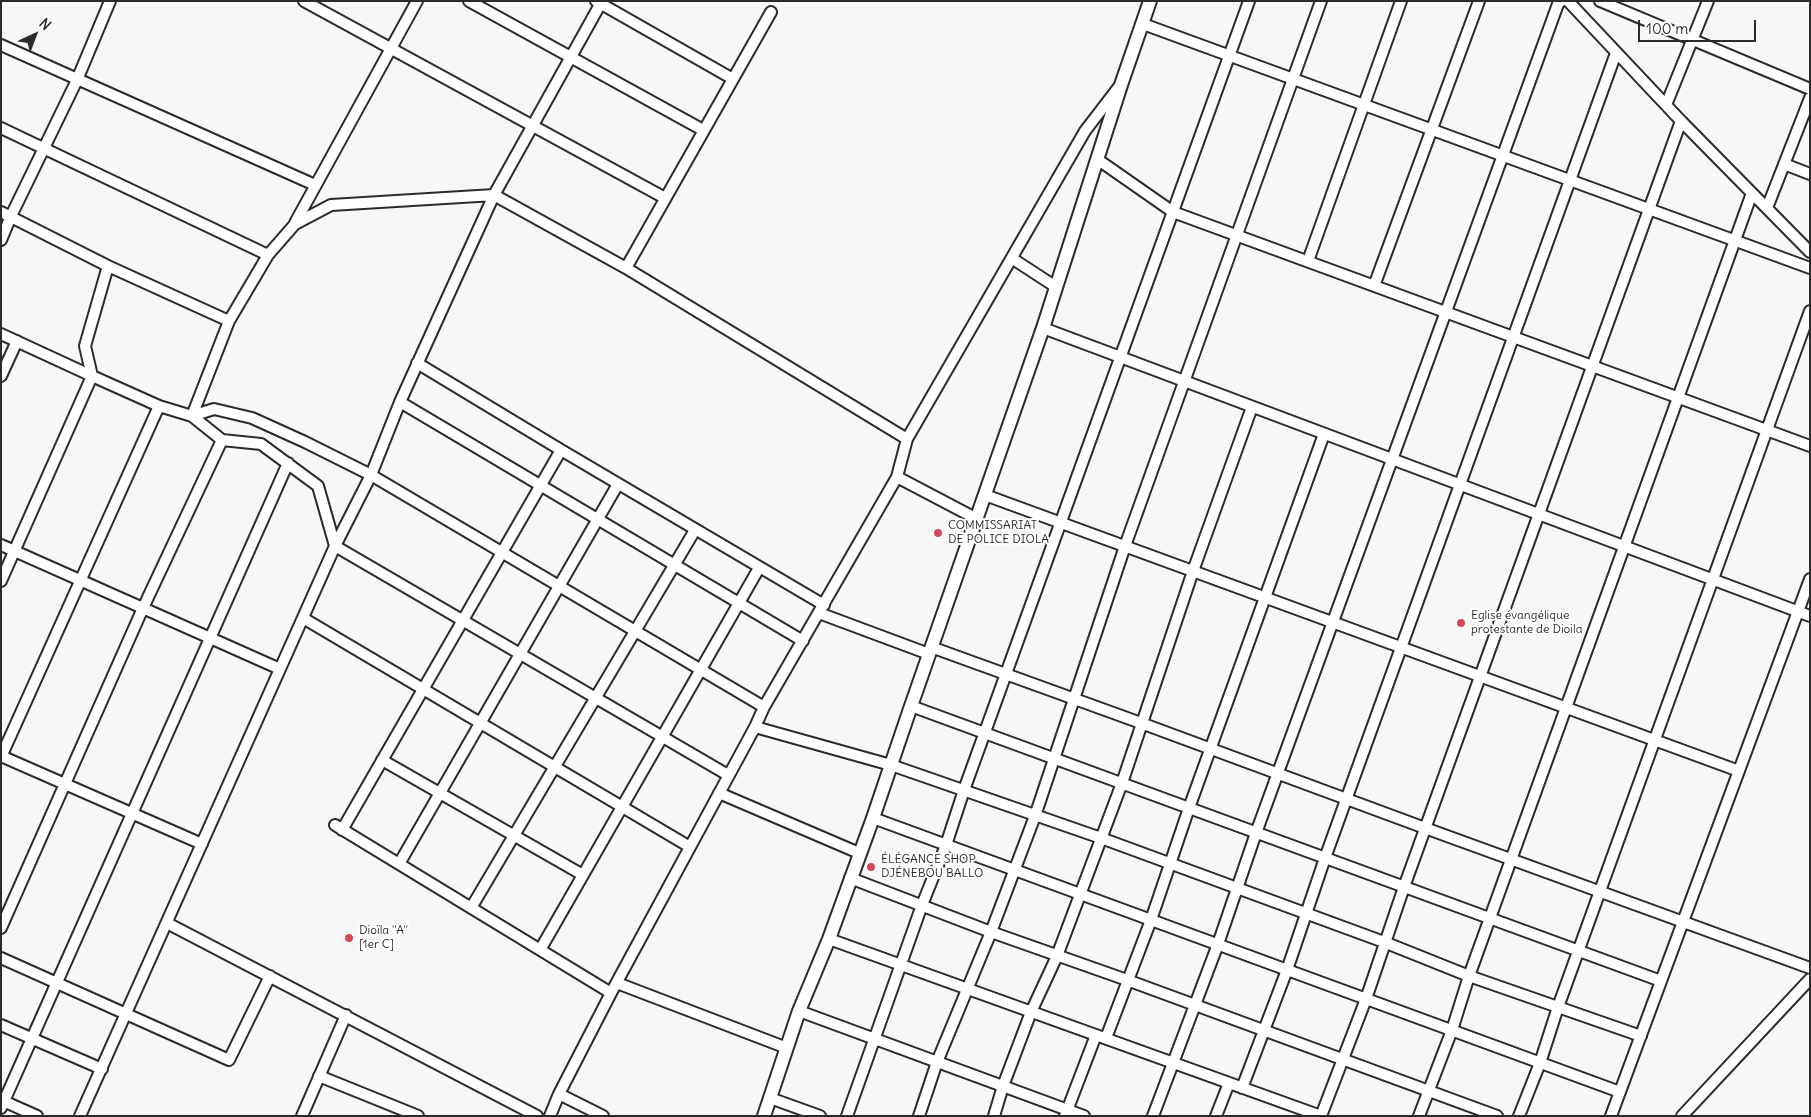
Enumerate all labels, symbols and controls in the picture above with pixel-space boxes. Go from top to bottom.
north arrow [10,10,60,60]
scale bar [1641,10,1758,42]
text: N [36,14,55,34]
text: 100 m [1646,19,1688,38]
place label: COMMISSARIAT DE POLICE DIOLA [948,519,1049,547]
marker: COMMISSARIAT DE POLICE DIOLA [932,527,944,539]
place label: Eglise évangélique protestante de Dioila [1471,609,1583,637]
marker: Eglise évangélique protestante de Dioila [1455,617,1467,629]
place label: ÉLÉGANCE SHOP DJÉNEBOU BALLO [881,853,983,881]
marker: ÉLÉGANCE SHOP DJÉNEBOU BALLO [865,861,877,873]
place label: Dioïla ''A'' [1er C] [359,924,408,952]
marker: Dioïla ''A'' [1er C] [343,932,355,944]

